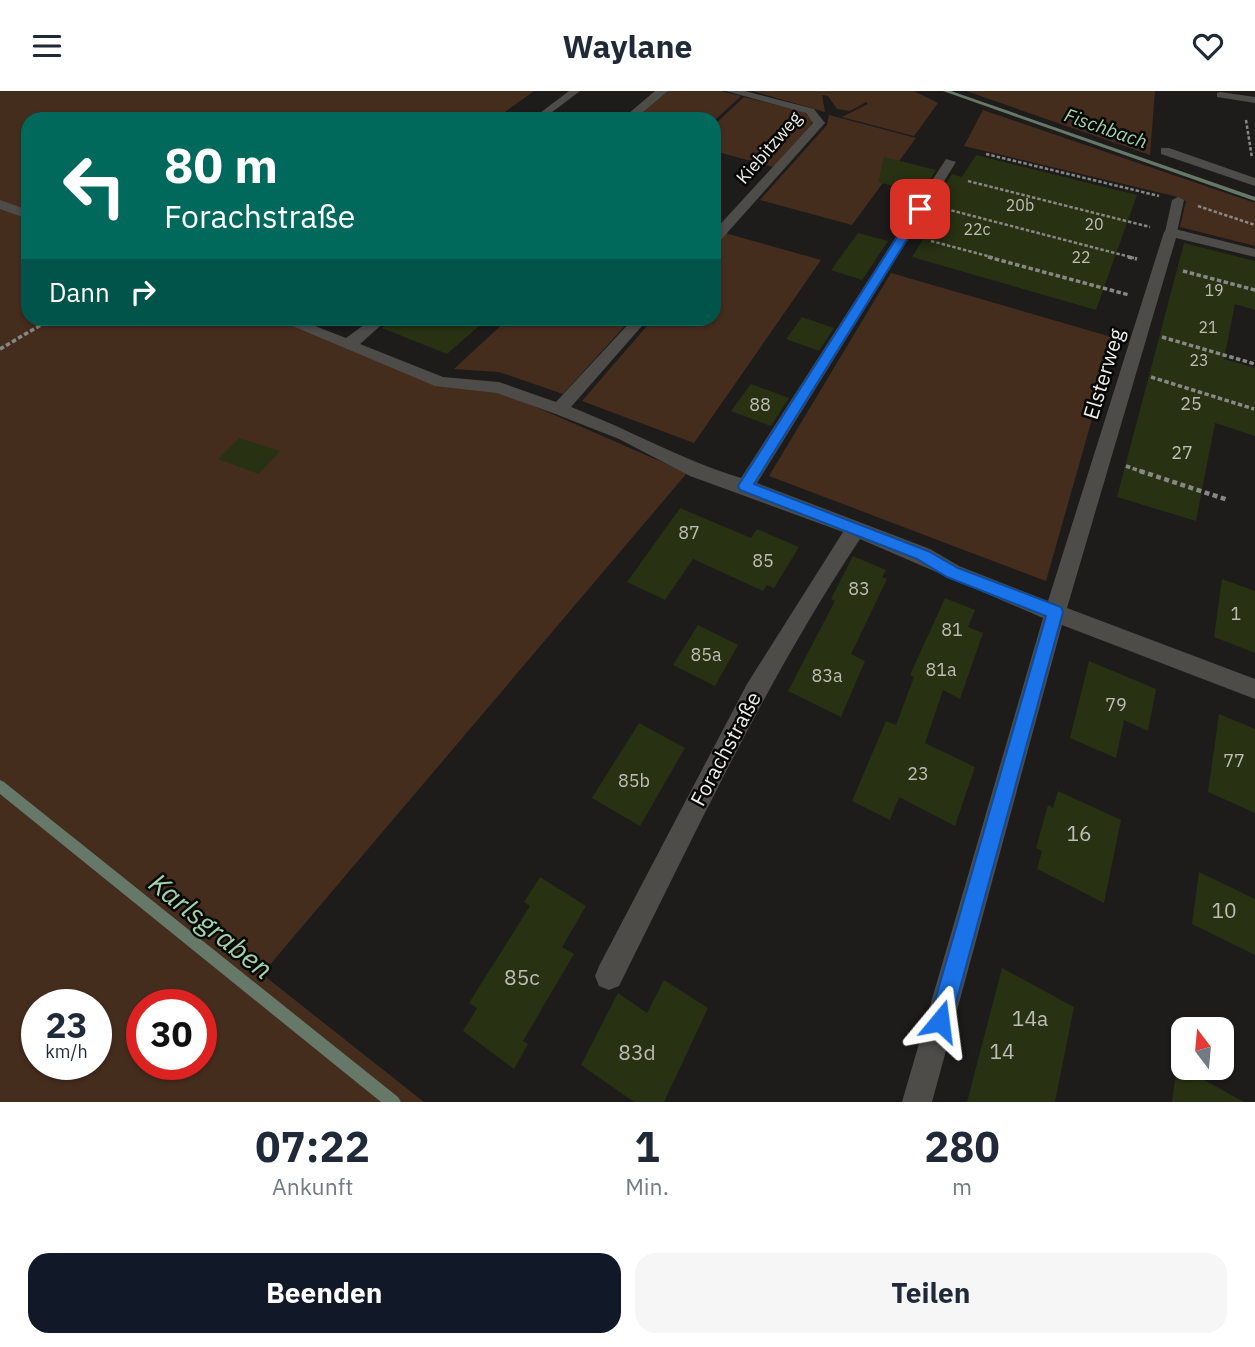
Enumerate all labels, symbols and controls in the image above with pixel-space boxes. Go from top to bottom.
text: Waylane [562,25,693,67]
icon: menu [28,27,66,65]
icon: heart [1189,27,1227,65]
water label: Fischbach [1061,103,1151,153]
street label: Kiebitzweg [731,106,807,189]
text: 80 m [164,133,278,196]
icon: left [49,140,140,231]
pin [890,179,950,239]
icon: arrive [901,190,939,228]
text: Forachstraße [164,195,355,237]
house number: 20b [1006,195,1034,215]
house number: 20 [1084,214,1104,234]
house number: 22c [963,219,991,239]
house number: 22 [1071,247,1091,267]
icon: right [124,273,162,311]
text: Dann [49,275,110,309]
house number: 19 [1204,280,1224,300]
house number: 21 [1198,317,1218,337]
street label: Elsterweg [1076,325,1130,422]
house number: 23 [1189,350,1209,370]
house number: 25 [1180,392,1202,415]
house number: 88 [749,393,771,416]
house number: 27 [1171,441,1193,464]
house number: 87 [678,521,700,544]
house number: 85 [752,549,774,572]
house number: 83 [848,577,870,600]
house number: 1 [1231,602,1241,625]
house number: 81 [941,618,963,641]
house number: 85a [690,643,722,666]
house number: 81a [925,658,957,681]
house number: 83a [811,664,843,687]
street label: Forachstraße [683,687,767,811]
house number: 79 [1105,693,1127,716]
house number: 77 [1223,749,1245,772]
house number: 23 [907,762,929,785]
house number: 85b [618,769,650,792]
house number: 16 [1066,819,1092,847]
water label: Karlsgraben [142,864,281,987]
house number: 10 [1211,896,1237,924]
house number: 85c [504,963,540,991]
position arrow [903,984,977,1058]
speed limit sign: 30 [126,989,217,1080]
text: 23 [45,1002,88,1048]
house number: 14a [1012,1004,1048,1032]
north arrow [1171,1017,1234,1080]
map controls [1171,1017,1234,1080]
house number: 14 [989,1037,1015,1065]
house number: 83d [618,1038,656,1066]
text: km/h [45,1040,88,1063]
text: 07:22 [255,1119,370,1174]
text: 1 [634,1119,660,1174]
text: 280 [924,1119,1000,1174]
text: Ankunft [272,1171,353,1201]
text: Min. [625,1171,669,1201]
text: m [952,1171,972,1201]
button: Beenden [28,1253,621,1333]
button: Teilen [635,1253,1227,1333]

